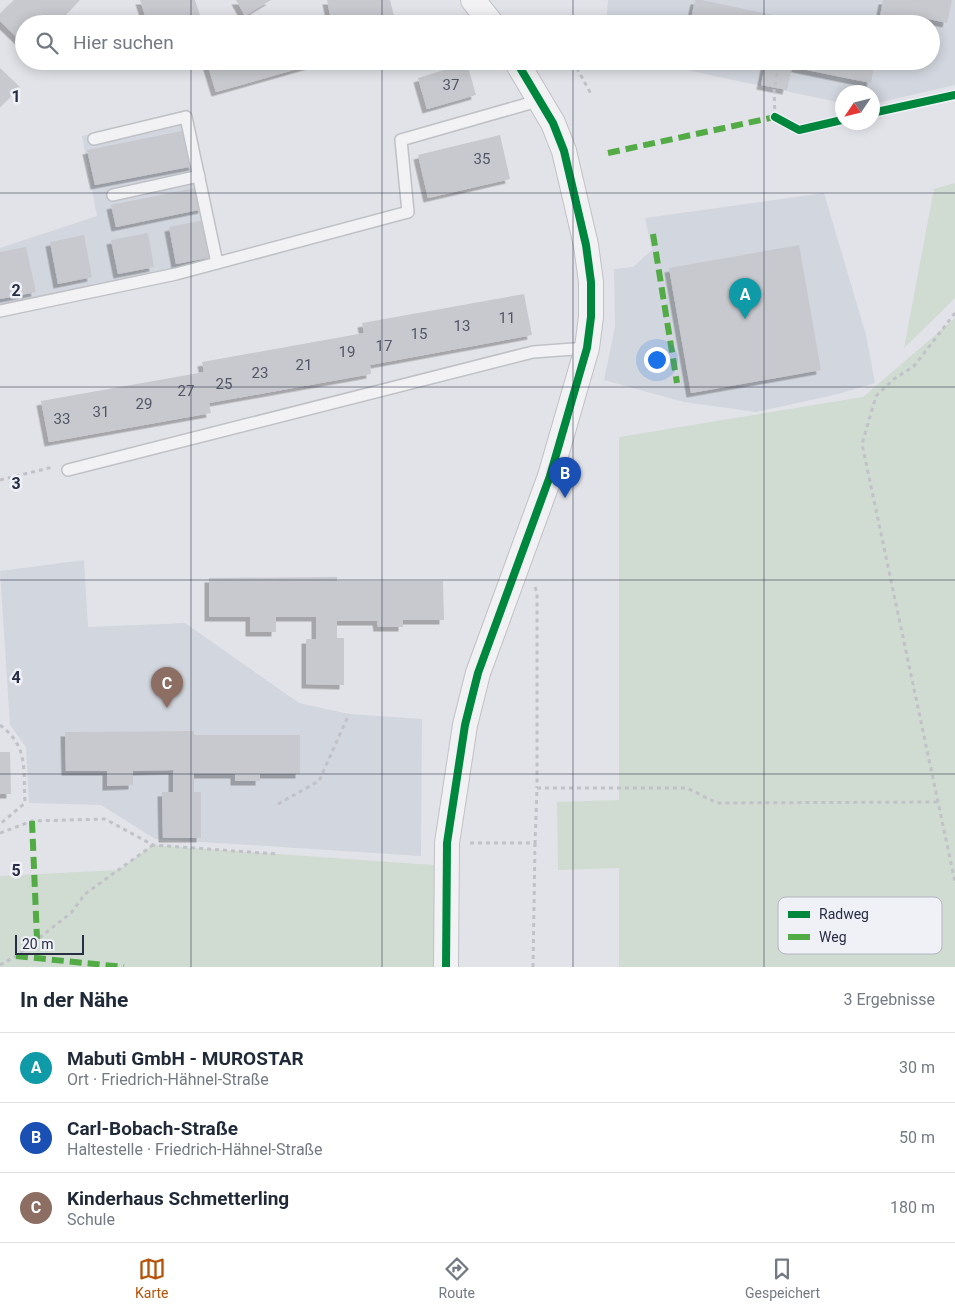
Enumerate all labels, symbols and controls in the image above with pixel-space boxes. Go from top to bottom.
search box [15,15,940,70]
icon: search [33,29,61,57]
text: Hier suchen [73,31,174,54]
house number: 37 [443,76,459,94]
north arrow [835,85,880,130]
text: 1 [11,87,21,106]
house number: 35 [474,150,490,168]
pin: A [729,278,761,319]
text: 2 [11,281,21,300]
house number: 11 [499,309,515,327]
house number: 13 [454,317,470,335]
house number: 15 [411,325,427,343]
house number: 17 [376,337,392,355]
house number: 19 [339,343,355,361]
your location [644,347,670,373]
house number: 21 [296,356,312,374]
house number: 23 [252,364,268,382]
house number: 25 [216,375,232,393]
house number: 27 [178,382,194,400]
house number: 29 [136,395,152,413]
house number: 31 [93,403,109,421]
house number: 33 [54,410,70,428]
pin: B [549,457,581,498]
text: 3 [11,474,21,493]
pin: C [151,667,183,708]
text: 4 [11,668,21,687]
text: 5 [11,861,21,880]
legend [778,897,942,954]
text: Radweg [819,906,869,922]
text: Weg [819,929,847,945]
scale bar [15,932,84,955]
text: 20 m [22,936,54,952]
text: In der Nähe [20,988,128,1012]
text: 3 Ergebnisse [843,990,935,1009]
text: Mabuti GmbH - MUROSTAR [67,1047,304,1070]
text: A [31,1058,41,1077]
text: 30 m [899,1058,935,1077]
text: Ort · Friedrich-Hähnel-Straße [67,1070,269,1089]
text: Carl-Bobach-Straße [67,1117,238,1140]
text: B [31,1128,41,1147]
text: 50 m [899,1128,935,1147]
text: Haltestelle · Friedrich-Hähnel-Straße [67,1140,323,1159]
text: Kinderhaus Schmetterling [67,1187,289,1210]
text: C [31,1198,41,1217]
text: 180 m [890,1198,935,1217]
text: Schule [67,1210,115,1229]
tab: Karte [135,1255,169,1301]
tab: Route [439,1255,475,1301]
tab: Gespeichert [745,1255,820,1301]

